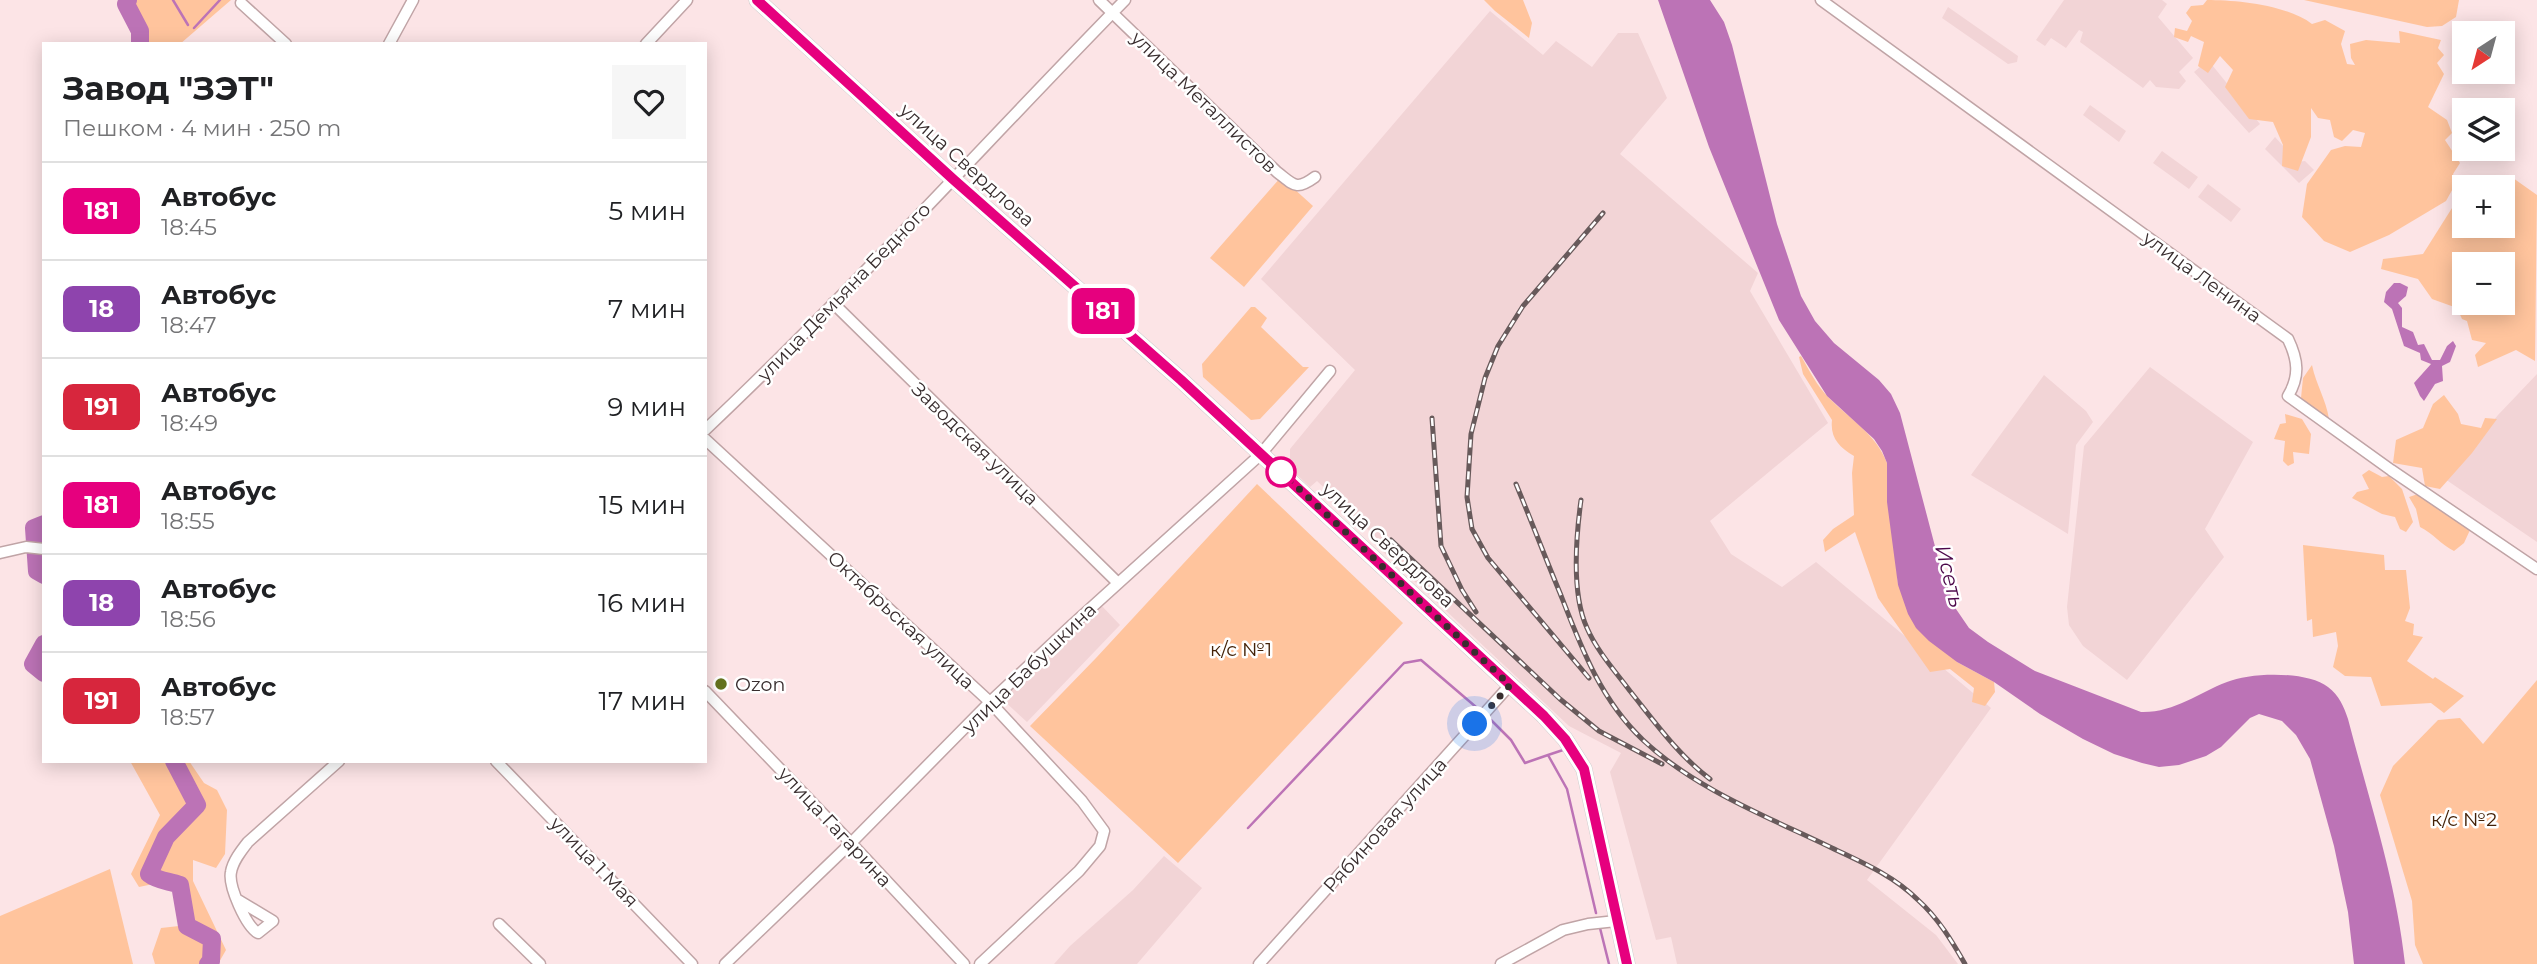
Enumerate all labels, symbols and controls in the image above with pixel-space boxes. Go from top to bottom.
north arrow [2452,21,2515,84]
map controls [2452,21,2515,315]
street label: улица Металлистов [1126,26,1282,178]
button: heart [612,65,686,139]
text: Завод "ЗЭТ" [63,68,274,108]
street label: улица Свердлова [894,98,1039,232]
button: layers [2452,98,2515,161]
text: Пешком · 4 мин · 250 m [63,114,341,142]
button: + [2452,175,2515,238]
text: Автобус [161,181,276,213]
text: 5 мин [608,195,686,227]
text: 181 [84,196,119,225]
street label: улица Демьяна Бедного [752,198,935,387]
text: 18:45 [161,213,217,241]
street label: улица Ленина [2137,226,2266,328]
button: − [2452,252,2515,315]
text: Автобус [161,279,276,311]
line badge: 181 [1063,288,1143,334]
text: 7 мин [608,293,686,325]
text: 18 [89,294,114,323]
text: 181 [1086,296,1120,325]
text: 18:47 [161,311,216,339]
text: Автобус [161,377,276,409]
street label: Заводская улица [907,378,1043,510]
text: 9 мин [607,391,686,423]
text: 191 [84,392,119,421]
text: 18:49 [161,409,218,437]
unlabelled marker [1266,457,1296,487]
text: Автобус [161,475,276,507]
street label: улица Свердлова [1316,477,1459,612]
text: 15 мин [599,489,686,521]
text: 181 [84,490,119,519]
text: 18:55 [161,507,215,535]
water label: Исеть [1930,542,1970,610]
street label: Октябрьская улица [823,546,979,694]
text: Автобус [161,573,276,605]
text: 16 мин [598,587,686,619]
text: 18 [89,588,114,617]
street label: улица Бабушкина [956,598,1101,739]
text: 18:56 [161,605,216,633]
park label: к/с №1 [1210,638,1272,661]
text: Автобус [161,671,276,703]
place label: Ozon [735,673,785,696]
marker: Ozon [713,676,729,692]
text: 17 мин [599,685,686,717]
text: 191 [84,686,119,715]
text: 18:57 [161,703,215,731]
your location [1457,706,1492,741]
street label: Рябиновая улица [1318,753,1452,897]
street label: улица Гагарина [773,761,897,892]
park label: к/с №2 [2431,808,2497,831]
street label: улица 1 Мая [544,811,643,912]

